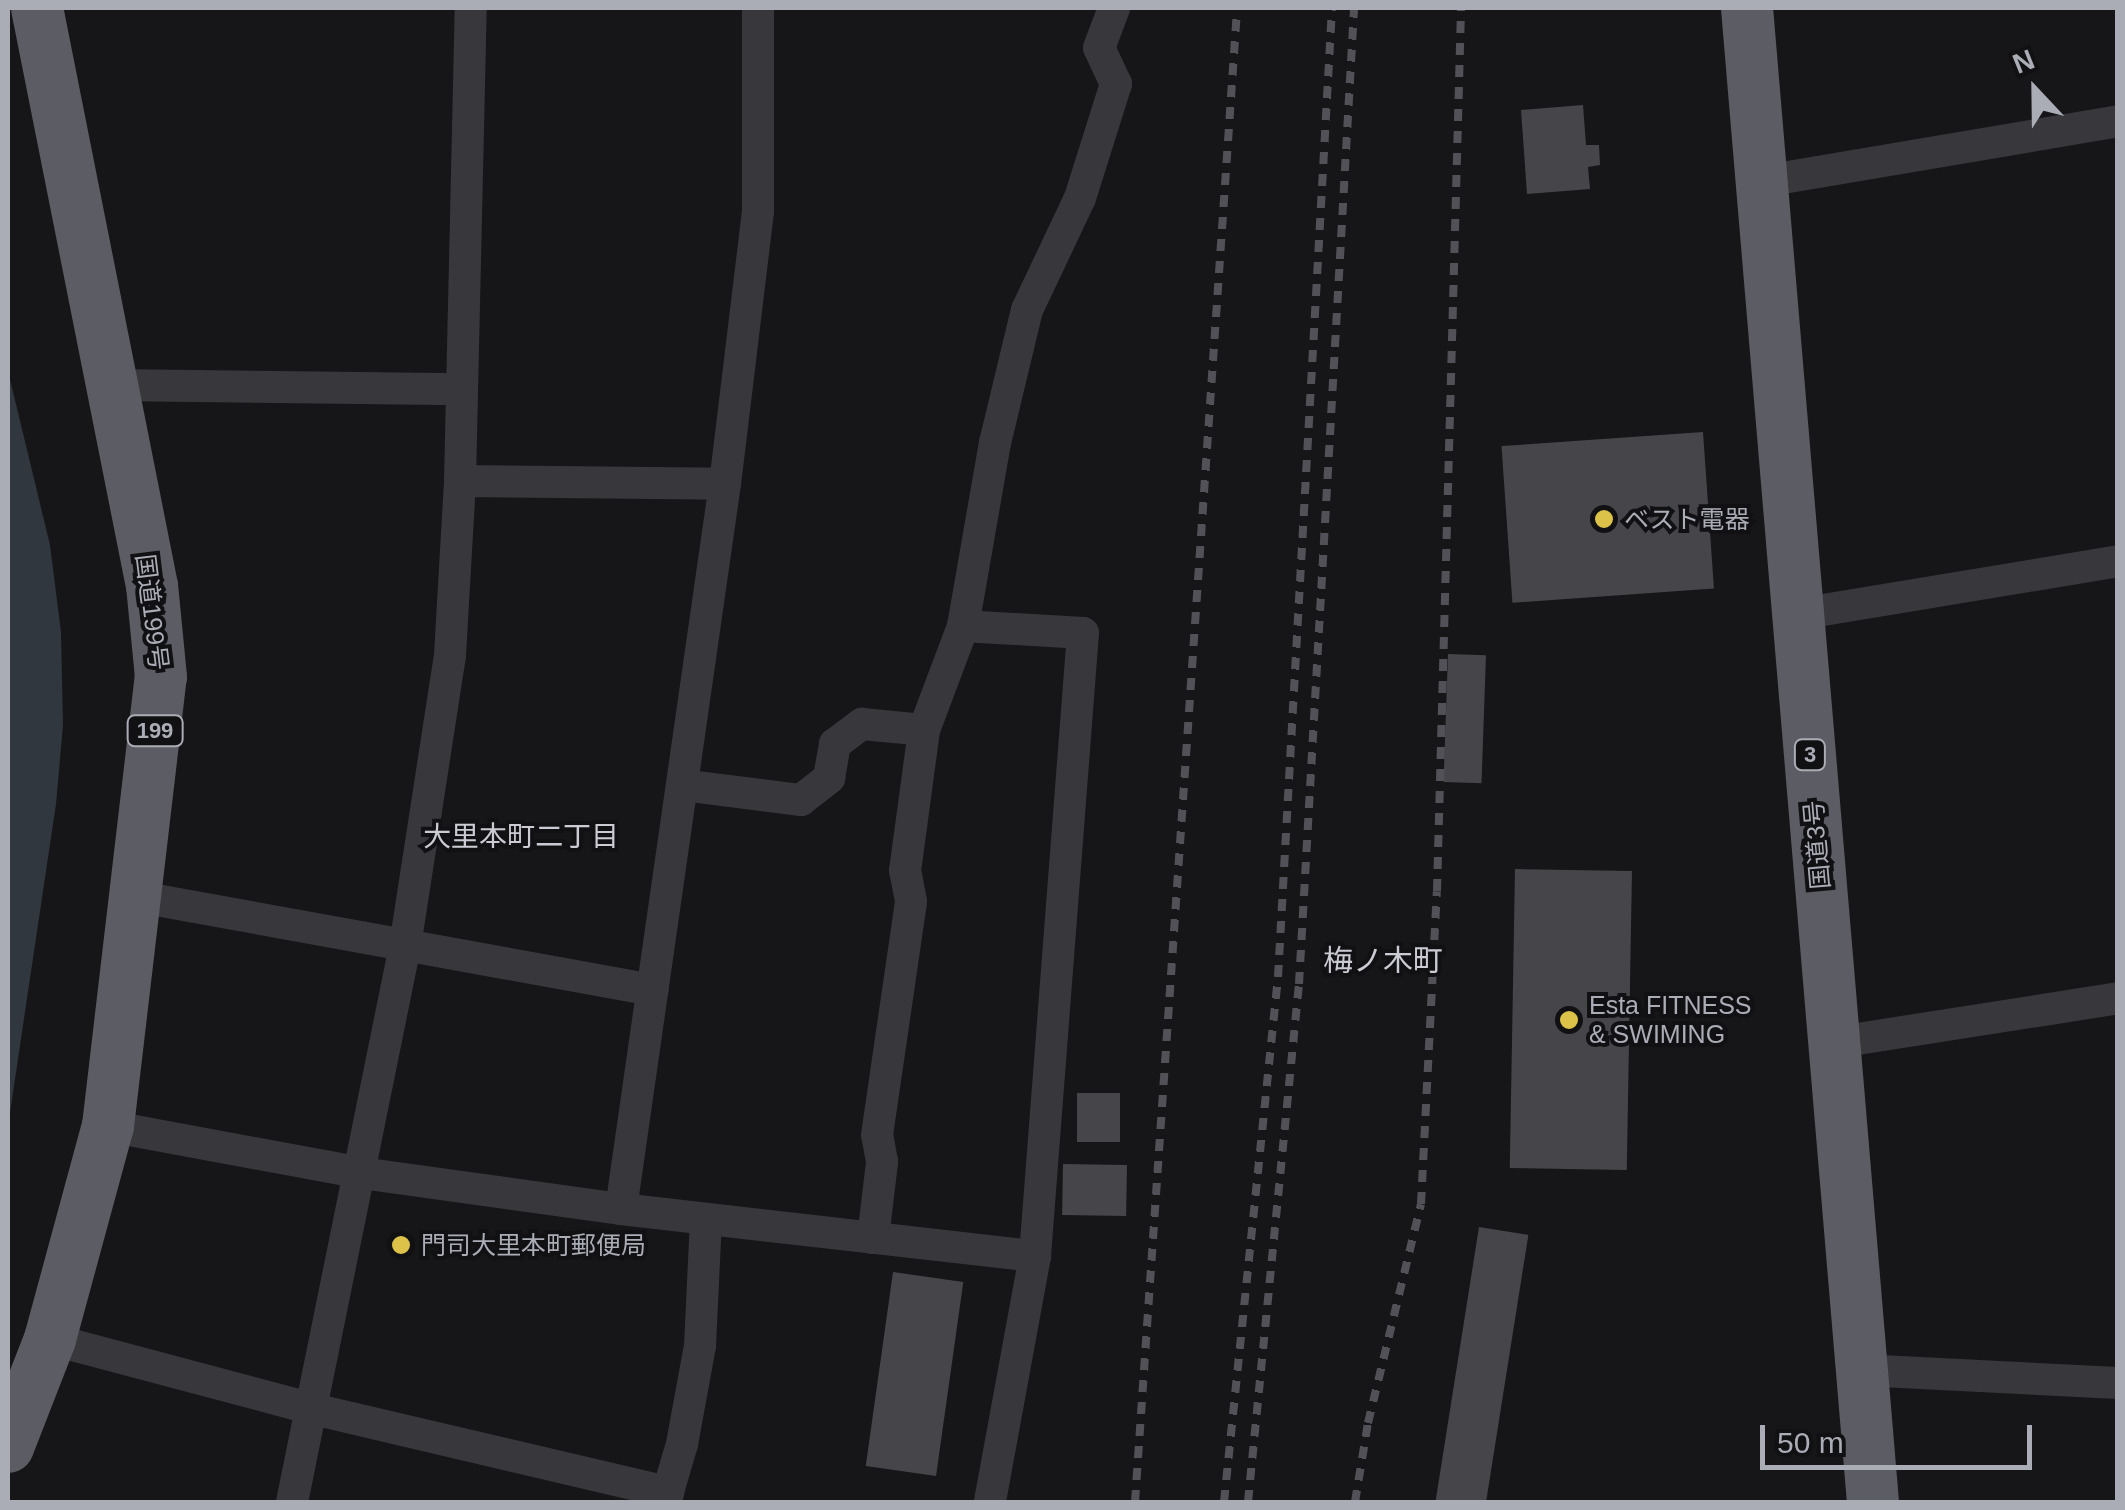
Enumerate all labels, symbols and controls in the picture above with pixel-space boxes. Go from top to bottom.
north arrow [1985,40,2085,140]
text: N [2008,44,2039,80]
place label: ベスト電器 [1624,504,1749,534]
marker: ベスト電器 [1593,508,1615,530]
street label: 国道199号 [130,552,174,672]
road number: 199 [125,714,185,748]
road number: 3 [1792,738,1828,772]
street label: 国道3号 [1798,799,1836,891]
district label: 大里本町二丁目 [423,820,619,854]
district label: 梅ノ木町 [1323,943,1443,979]
place label: Esta FITNESS & SWIMING [1589,991,1752,1050]
marker: Esta FITNESS & SWIMING [1558,1009,1580,1031]
place label: 門司大里本町郵便局 [421,1230,646,1260]
marker: 門司大里本町郵便局 [390,1234,412,1256]
scale bar [1765,1405,2038,1467]
text: 50 m [1777,1426,1844,1459]

